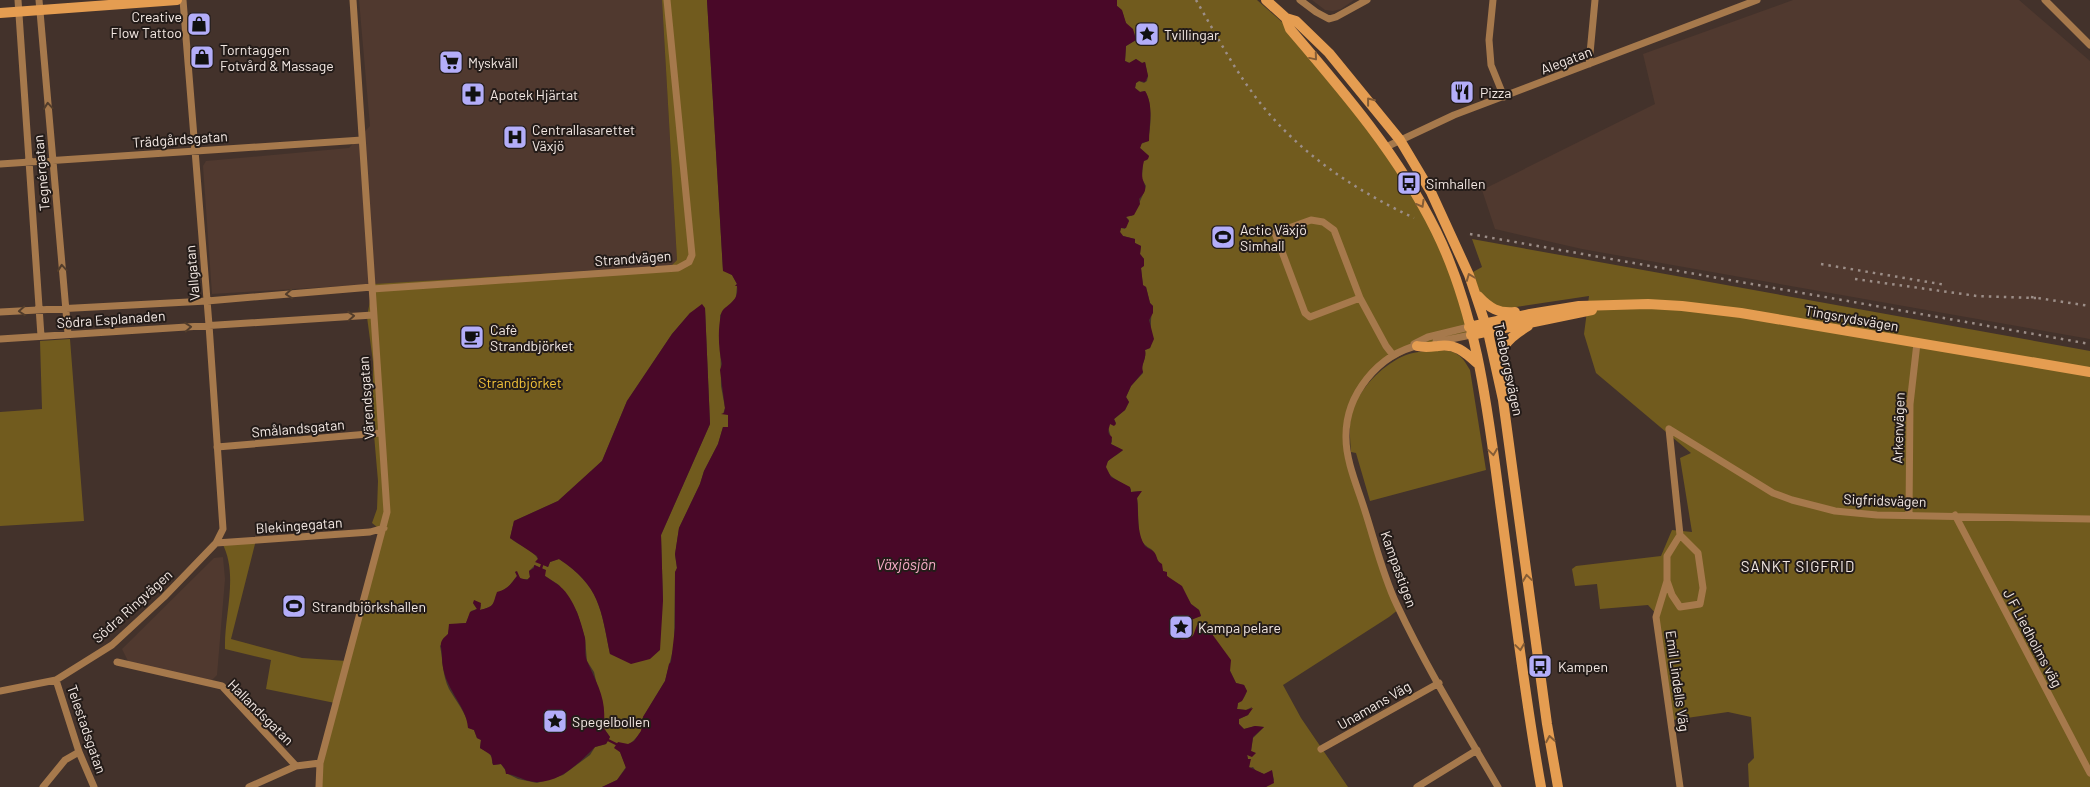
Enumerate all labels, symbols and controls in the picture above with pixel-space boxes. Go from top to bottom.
place label: Creative Flow Tattoo [110,8,182,41]
shop icon: Creative Flow Tattoo [186,11,212,37]
place icon: Tvillingar [1134,21,1160,47]
place label: Tvillingar [1164,26,1219,43]
place label: Torntaggen Fotvård & Massage [220,41,334,74]
street label: Alegatan [1538,42,1594,78]
shop icon: Torntaggen Fotvård & Massage [189,44,215,70]
supermarket icon: Myskväll [438,49,464,75]
one-way arrow [1309,52,1318,61]
place label: Myskväll [468,54,518,71]
restaurant icon: Pizza [1449,79,1475,105]
pharmacy icon: Apotek Hjärtat [460,81,486,107]
place label: Pizza [1480,84,1511,101]
place label: Apotek Hjärtat [490,86,578,103]
one-way arrow [1368,98,1376,107]
one-way arrow [43,102,54,110]
place label: Centrallasarettet Växjö [532,121,635,154]
hospital icon: Centrallasarettet Växjö [502,124,528,150]
street label: Trädgårdsgatan [132,127,228,151]
street label: Tegnérgatan [29,134,53,212]
bus stop icon: Simhallen [1396,170,1422,196]
place label: Simhallen [1426,175,1485,192]
one-way arrow [1414,198,1424,207]
place label: Actic Växjö Simhall [1240,221,1307,254]
sports icon: Actic Växjö Simhall [1210,224,1236,250]
street label: Vallgatan [181,245,203,301]
street label: Strandvägen [594,247,672,269]
one-way arrow [57,264,68,272]
one-way arrow [1466,273,1476,282]
one-way arrow [284,288,292,299]
street label: Tingsrydsvägen [1804,301,1900,335]
one-way arrow [17,305,25,316]
street label: Södra Esplanaden [56,307,166,331]
one-way arrow [347,311,355,322]
one-way arrow [185,321,193,332]
place label: Cafè Strandbjörket [490,321,573,354]
street label: Teleborgsvägen [1491,321,1527,417]
cafe icon: Cafè Strandbjörket [459,324,485,350]
street label: Värendsgatan [355,356,377,440]
park label: Strandbjörket [478,374,562,391]
street label: Arkenvägen [1888,392,1908,464]
street label: Smålandsgatan [251,415,345,441]
one-way arrow [1488,447,1498,456]
street label: Sigfridsvägen [1843,490,1927,510]
street label: Blekingegatan [255,513,343,537]
street label: Kampastigen [1377,528,1421,610]
water label: Växjösjön [876,555,936,573]
district label: SANKT SIGFRID [1741,557,1855,575]
street label: Södra Ringvägen [89,566,175,646]
one-way arrow [1523,574,1533,582]
street label: J F Liedholms väg [2000,586,2066,690]
sports icon: Strandbjörkshallen [281,593,307,619]
place label: Strandbjörkshallen [312,598,426,615]
place icon: Kampa pelare [1168,614,1194,640]
place label: Kampa pelare [1198,619,1281,636]
street label: Emil Lindells Väg [1662,629,1694,733]
one-way arrow [1514,643,1524,652]
bus stop icon: Kampen [1527,653,1553,679]
place label: Kampen [1558,658,1608,675]
street label: Hallandsgatan [225,676,297,748]
street label: Unamans Väg [1334,677,1414,733]
street label: Telestadsgatan [64,682,110,776]
place icon: Spegelbollen [542,708,568,734]
place label: Spegelbollen [572,713,650,730]
one-way arrow [1545,735,1555,743]

